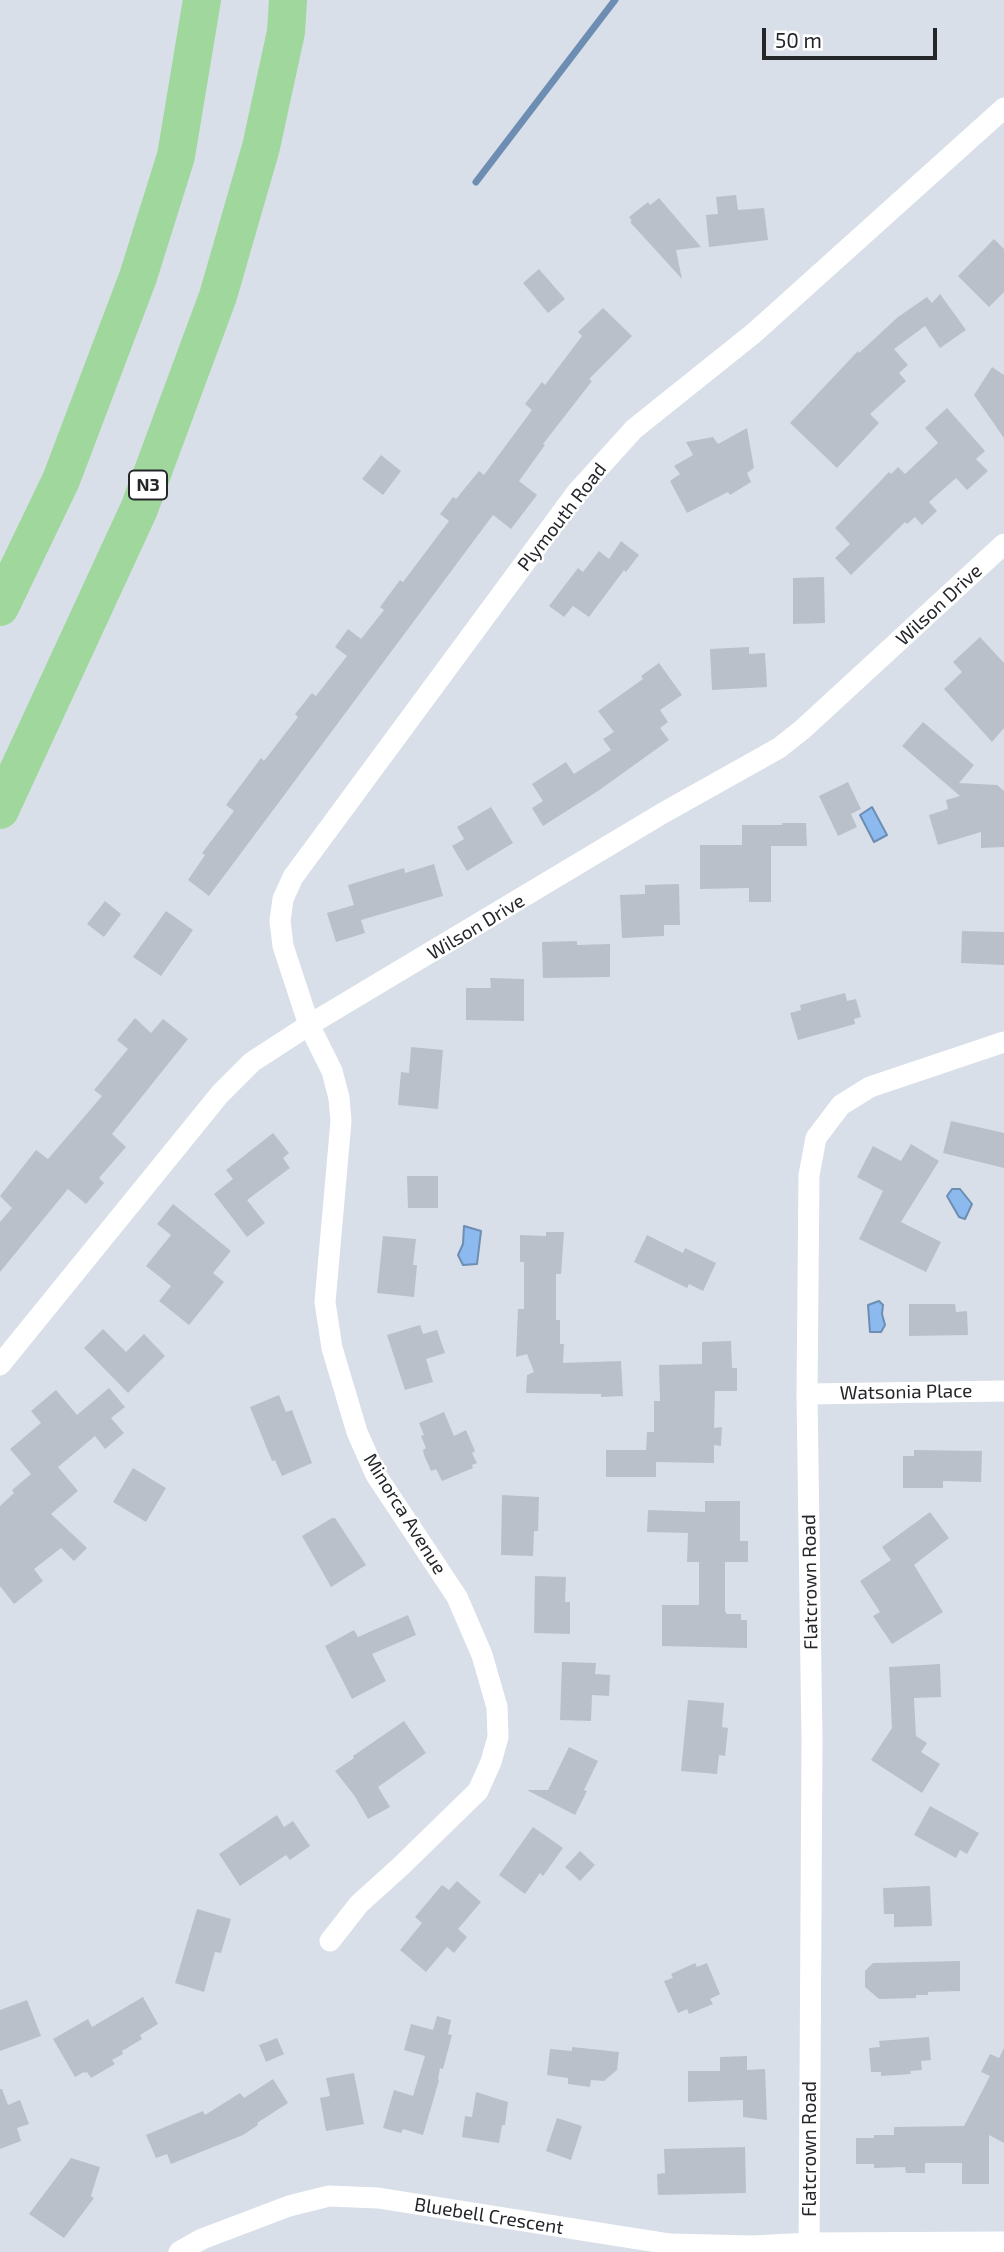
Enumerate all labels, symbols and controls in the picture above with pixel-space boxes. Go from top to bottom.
scale bar [766,14,941,58]
text: 50 m [775,27,822,52]
street label: Plymouth Road [513,458,611,576]
road number: N3 [129,471,167,500]
street label: Wilson Drive [891,559,987,651]
street label: Wilson Drive [423,889,529,965]
street label: Watsonia Place [839,1379,973,1405]
street label: Minorca Avenue [359,1449,451,1579]
street label: Flatcrown Road [797,1514,823,1650]
street label: Flatcrown Road [799,2081,821,2217]
street label: Bluebell Crescent [413,2193,565,2239]

